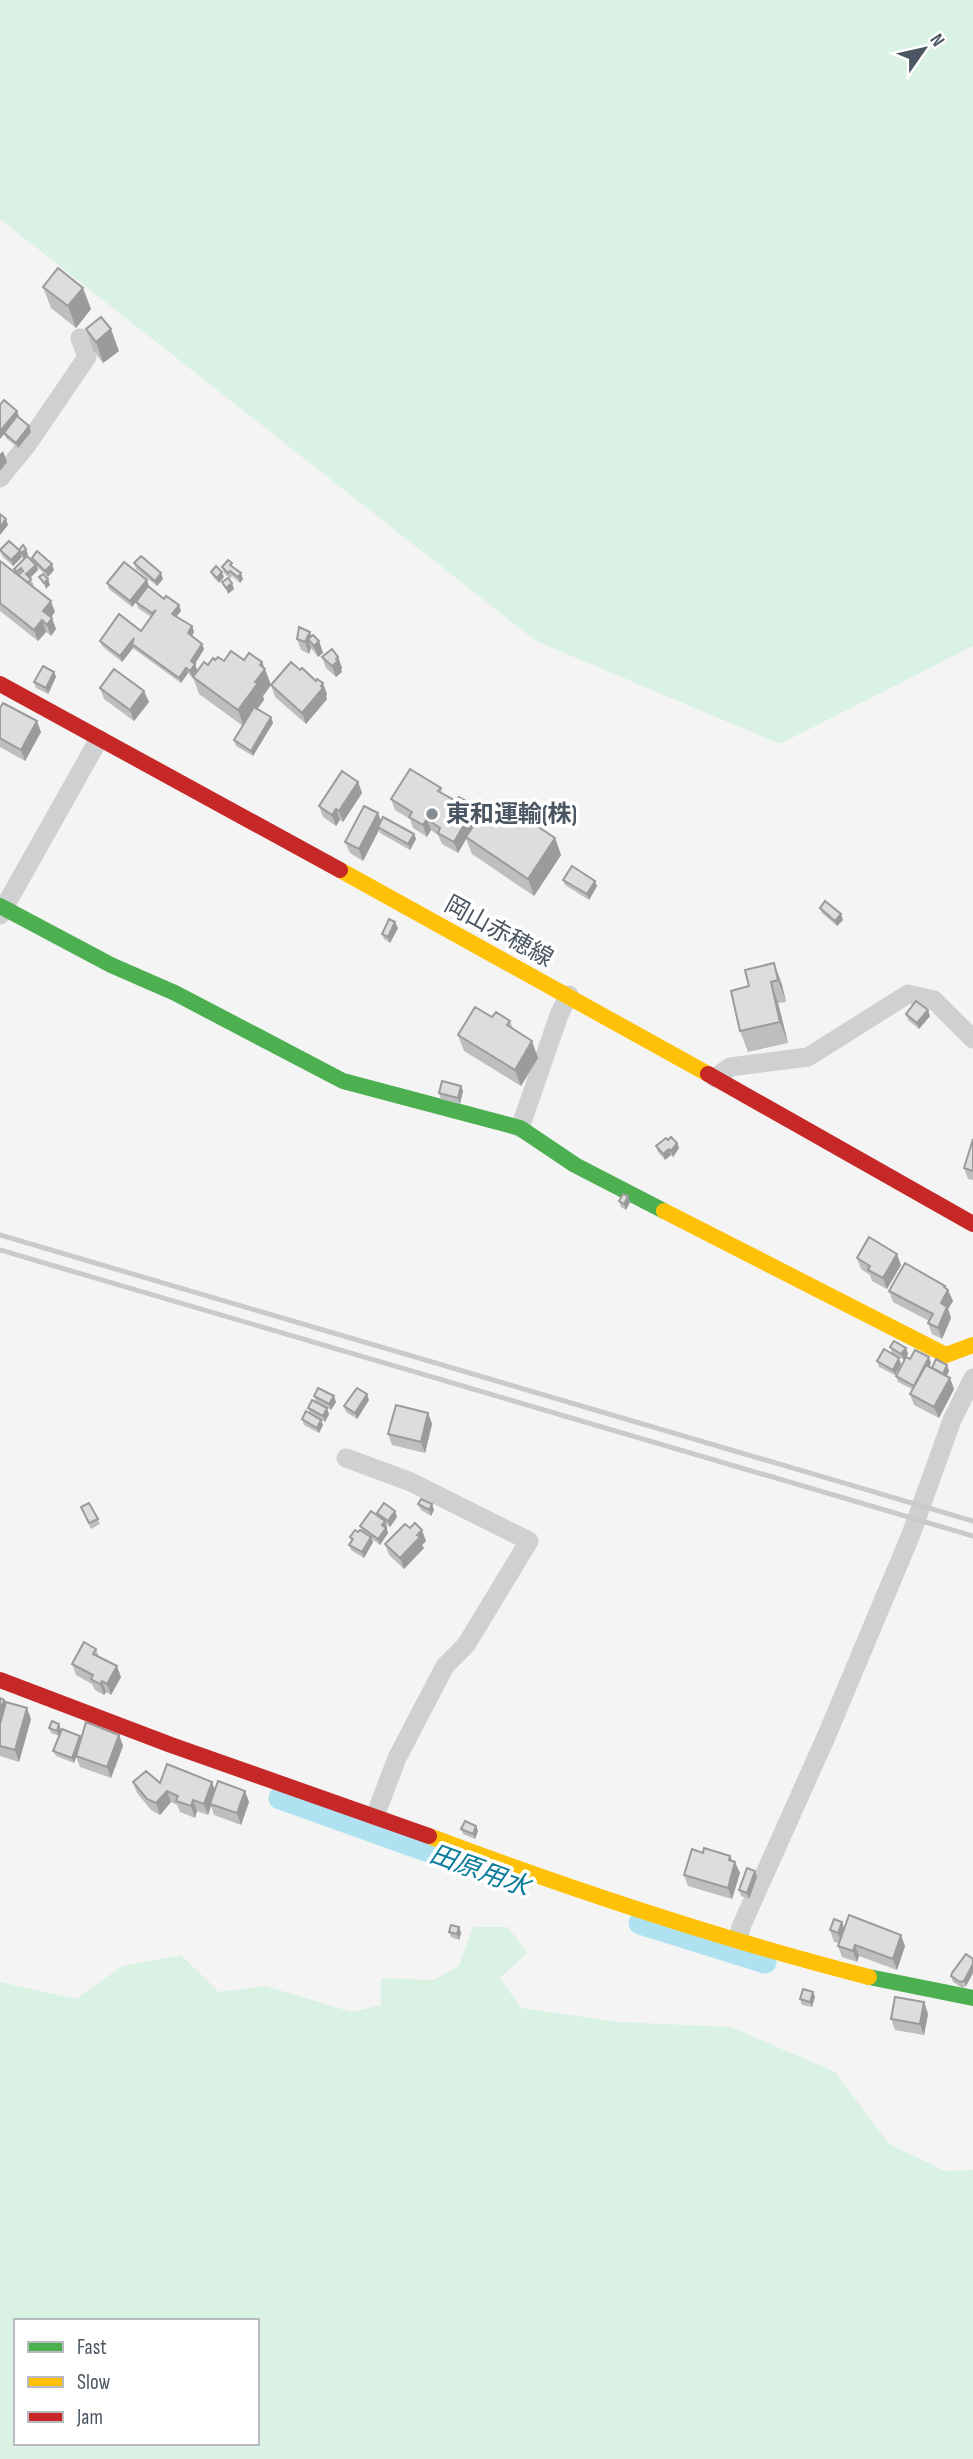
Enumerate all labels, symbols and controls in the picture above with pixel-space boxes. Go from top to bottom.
north arrow [889,14,959,84]
text: N [924,30,949,51]
place label: 東和運輸(株) [446,800,577,829]
marker: 東和運輸(株) [424,806,440,822]
street label: 岡山赤穂線 [439,890,558,973]
water label: 田原用水 [425,1839,536,1905]
legend [14,2319,259,2445]
text: Fast [77,2335,107,2360]
text: Slow [77,2370,111,2395]
text: Jam [76,2405,103,2430]

